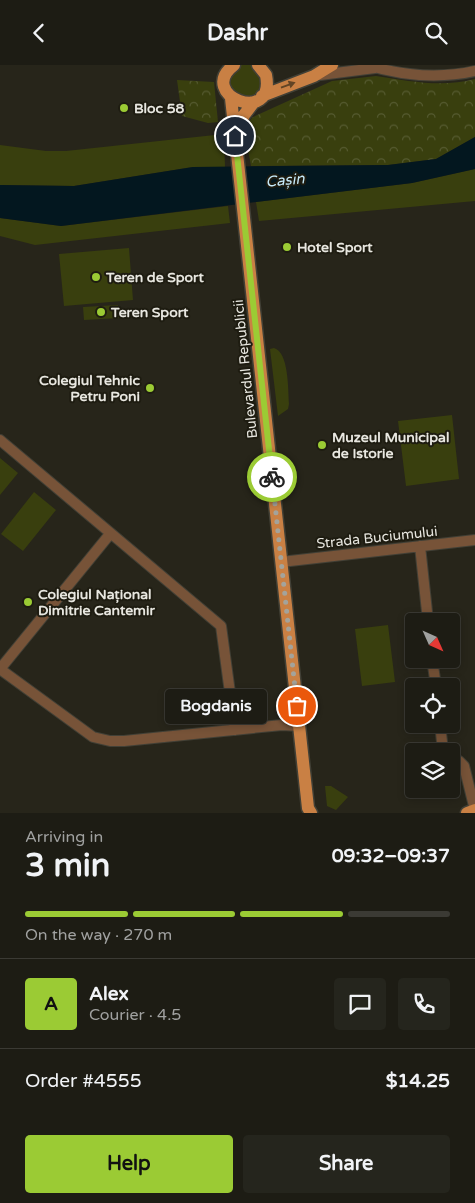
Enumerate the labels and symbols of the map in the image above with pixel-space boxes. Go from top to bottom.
one-way arrow [281,81,296,89]
place label: Bloc 58 [134,100,184,117]
marker: Bloc 58 [118,102,130,114]
pin [214,115,256,157]
water label: Cașin [265,169,306,191]
place label: Hotel Sport [297,239,373,256]
marker: Hotel Sport [281,241,293,253]
place label: Teren de Sport [105,269,204,286]
marker: Teren de Sport [90,271,102,283]
street label: Bulevardul Republicii [230,299,261,439]
place label: Teren Sport [110,304,189,321]
marker: Teren Sport [95,306,107,318]
place label: Colegiul Tehnic Petru Poni [39,372,141,405]
marker: Colegiul Tehnic Petru Poni [144,382,156,394]
place label: Muzeul Municipal de Istorie [332,429,449,462]
marker: Muzeul Municipal de Istorie [316,439,328,451]
courier [247,452,297,502]
street label: Strada Buciumului [316,523,438,552]
place label: Colegiul Național Dimitrie Cantemir [38,586,155,619]
marker: Colegiul Național Dimitrie Cantemir [22,596,34,608]
north arrow [405,613,460,667]
pin [276,685,318,727]
callout: Bogdanis [164,689,267,723]

